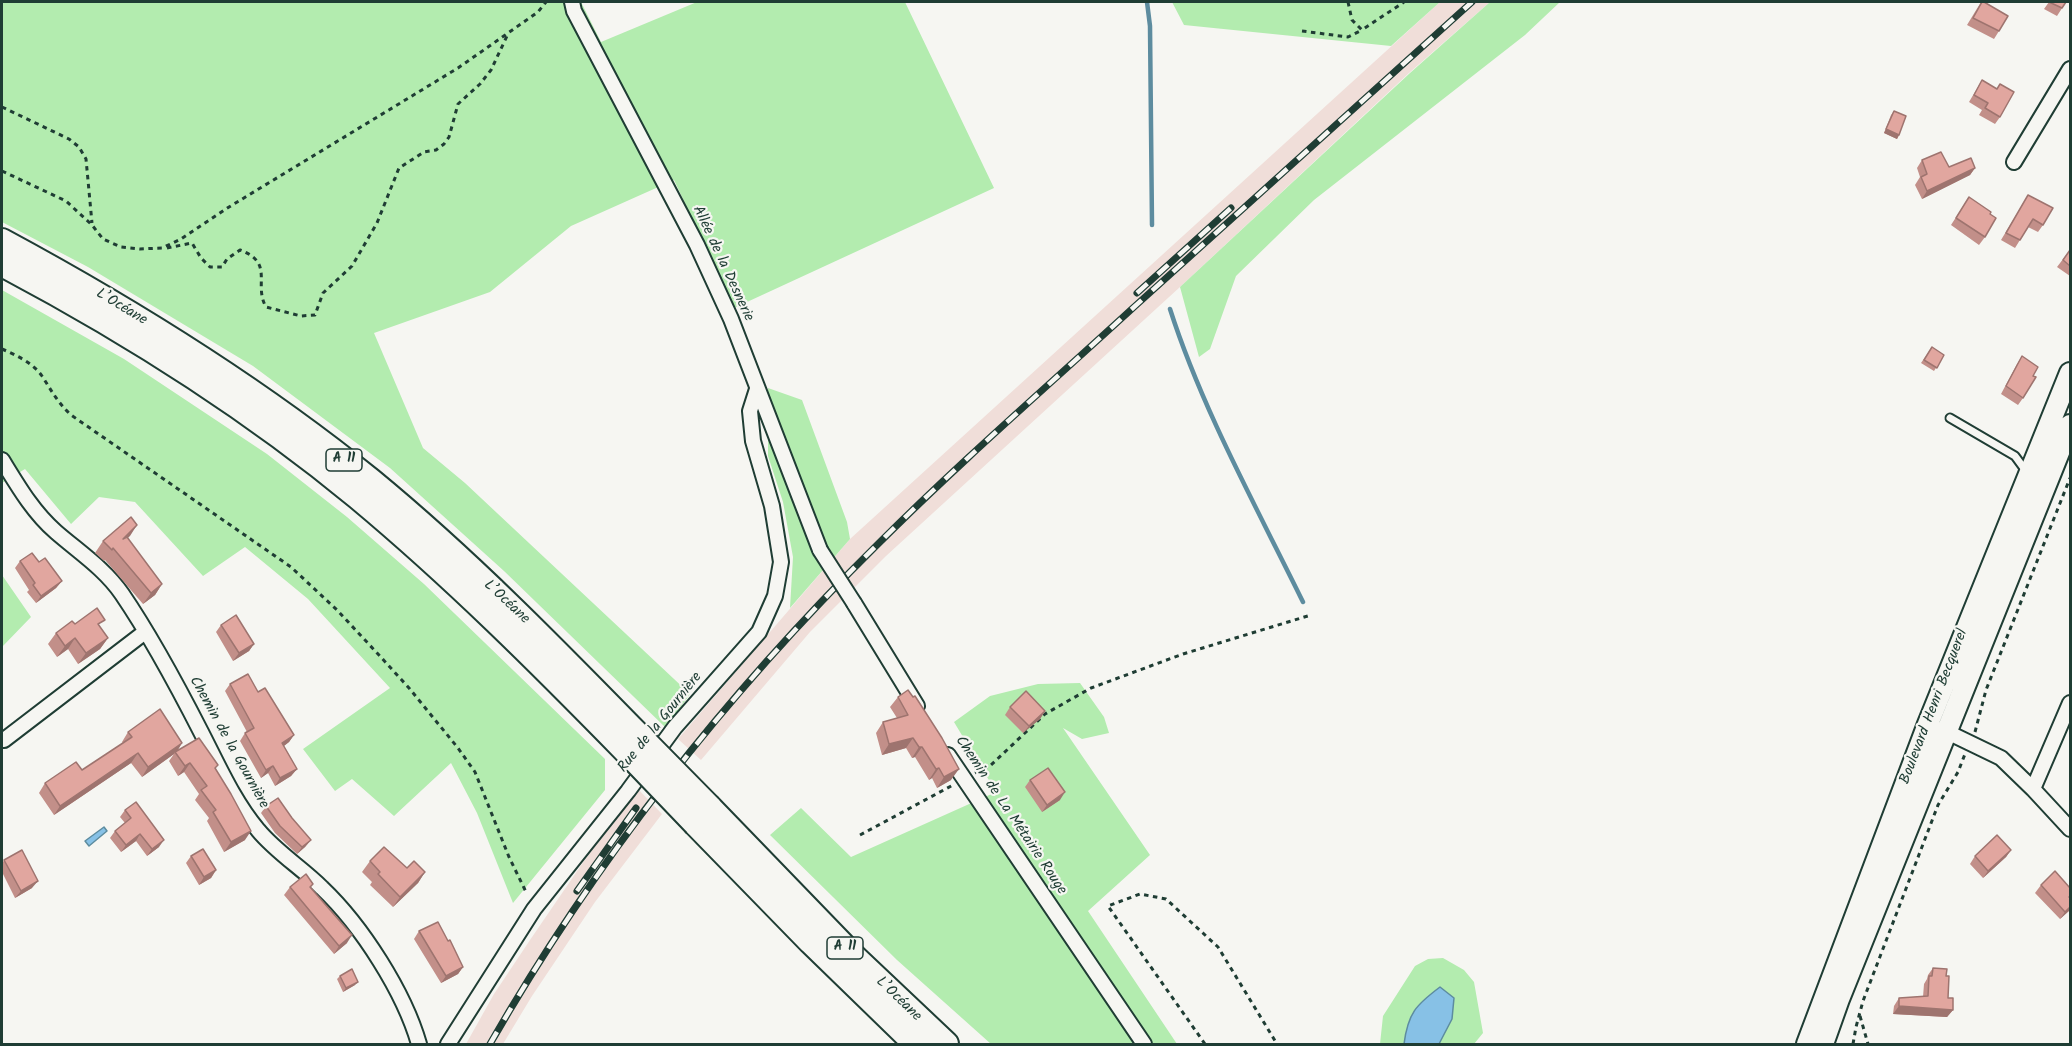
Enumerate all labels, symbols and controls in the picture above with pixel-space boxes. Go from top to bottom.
street label: Allée de la Desnerie [687,203,757,325]
street label: L’Océane [92,286,150,330]
road number: A 11 [326,449,362,471]
street label: L’Océane [479,577,533,629]
street label: Boulevard Henri Becquerel [1897,627,1973,787]
street label: Rue de la Gournière [615,669,707,777]
street label: Chemin de la Gournière [184,674,272,812]
street label: Chemin de La Métairie Rouge [950,733,1070,899]
road number: A 11 [827,937,863,959]
street label: L’Océane [871,974,925,1026]

